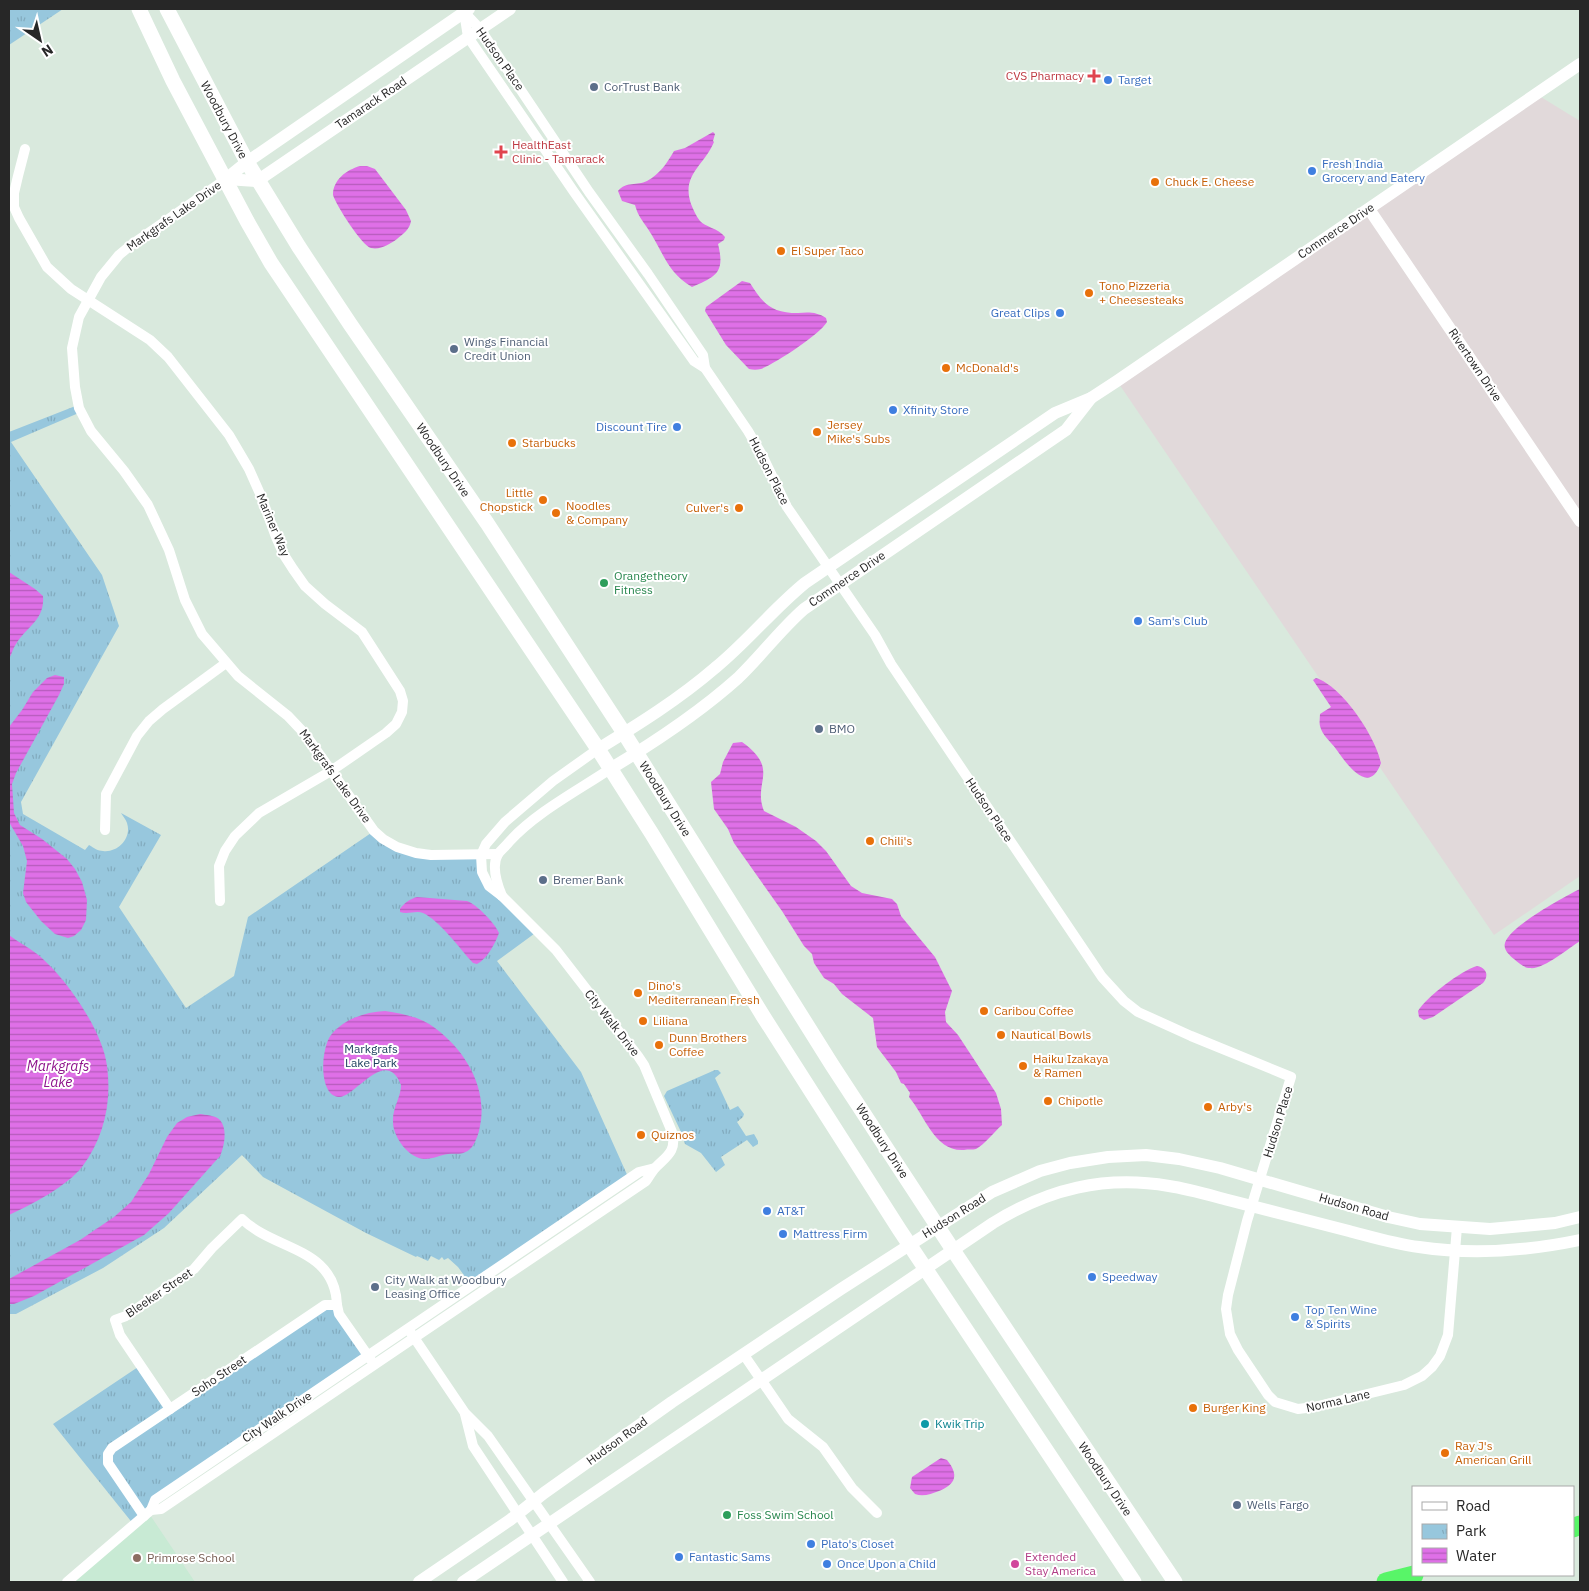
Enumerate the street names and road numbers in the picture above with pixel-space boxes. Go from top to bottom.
street label: Hudson Place [473,24,528,94]
street label: Tamarack Road [332,73,409,132]
street label: Woodbury Drive [198,78,251,162]
street label: Markgrafs Lake Drive [123,177,224,254]
street label: Commerce Drive [1295,199,1377,262]
street label: Rivertown Drive [1445,325,1506,405]
street label: Woodbury Drive [413,420,474,500]
street label: Hudson Place [746,434,793,507]
street label: Mariner Way [253,491,293,559]
street label: Commerce Drive [806,547,888,610]
street label: Markgrafs Lake Drive [296,726,375,826]
street label: Woodbury Drive [636,758,695,839]
street label: Hudson Place [963,775,1017,845]
street label: City Walk Drive [582,986,643,1059]
street label: Hudson Place [1260,1084,1296,1159]
street label: Woodbury Drive [853,1101,912,1181]
street label: Hudson Road [1317,1189,1391,1224]
street label: Hudson Road [919,1190,988,1241]
street label: Bleeker Street [123,1265,195,1320]
street label: Soho Street [188,1352,249,1399]
street label: Norma Lane [1304,1386,1372,1415]
street label: City Walk Drive [239,1388,315,1445]
street label: Hudson Road [583,1413,650,1468]
street label: Woodbury Drive [1075,1439,1136,1519]

